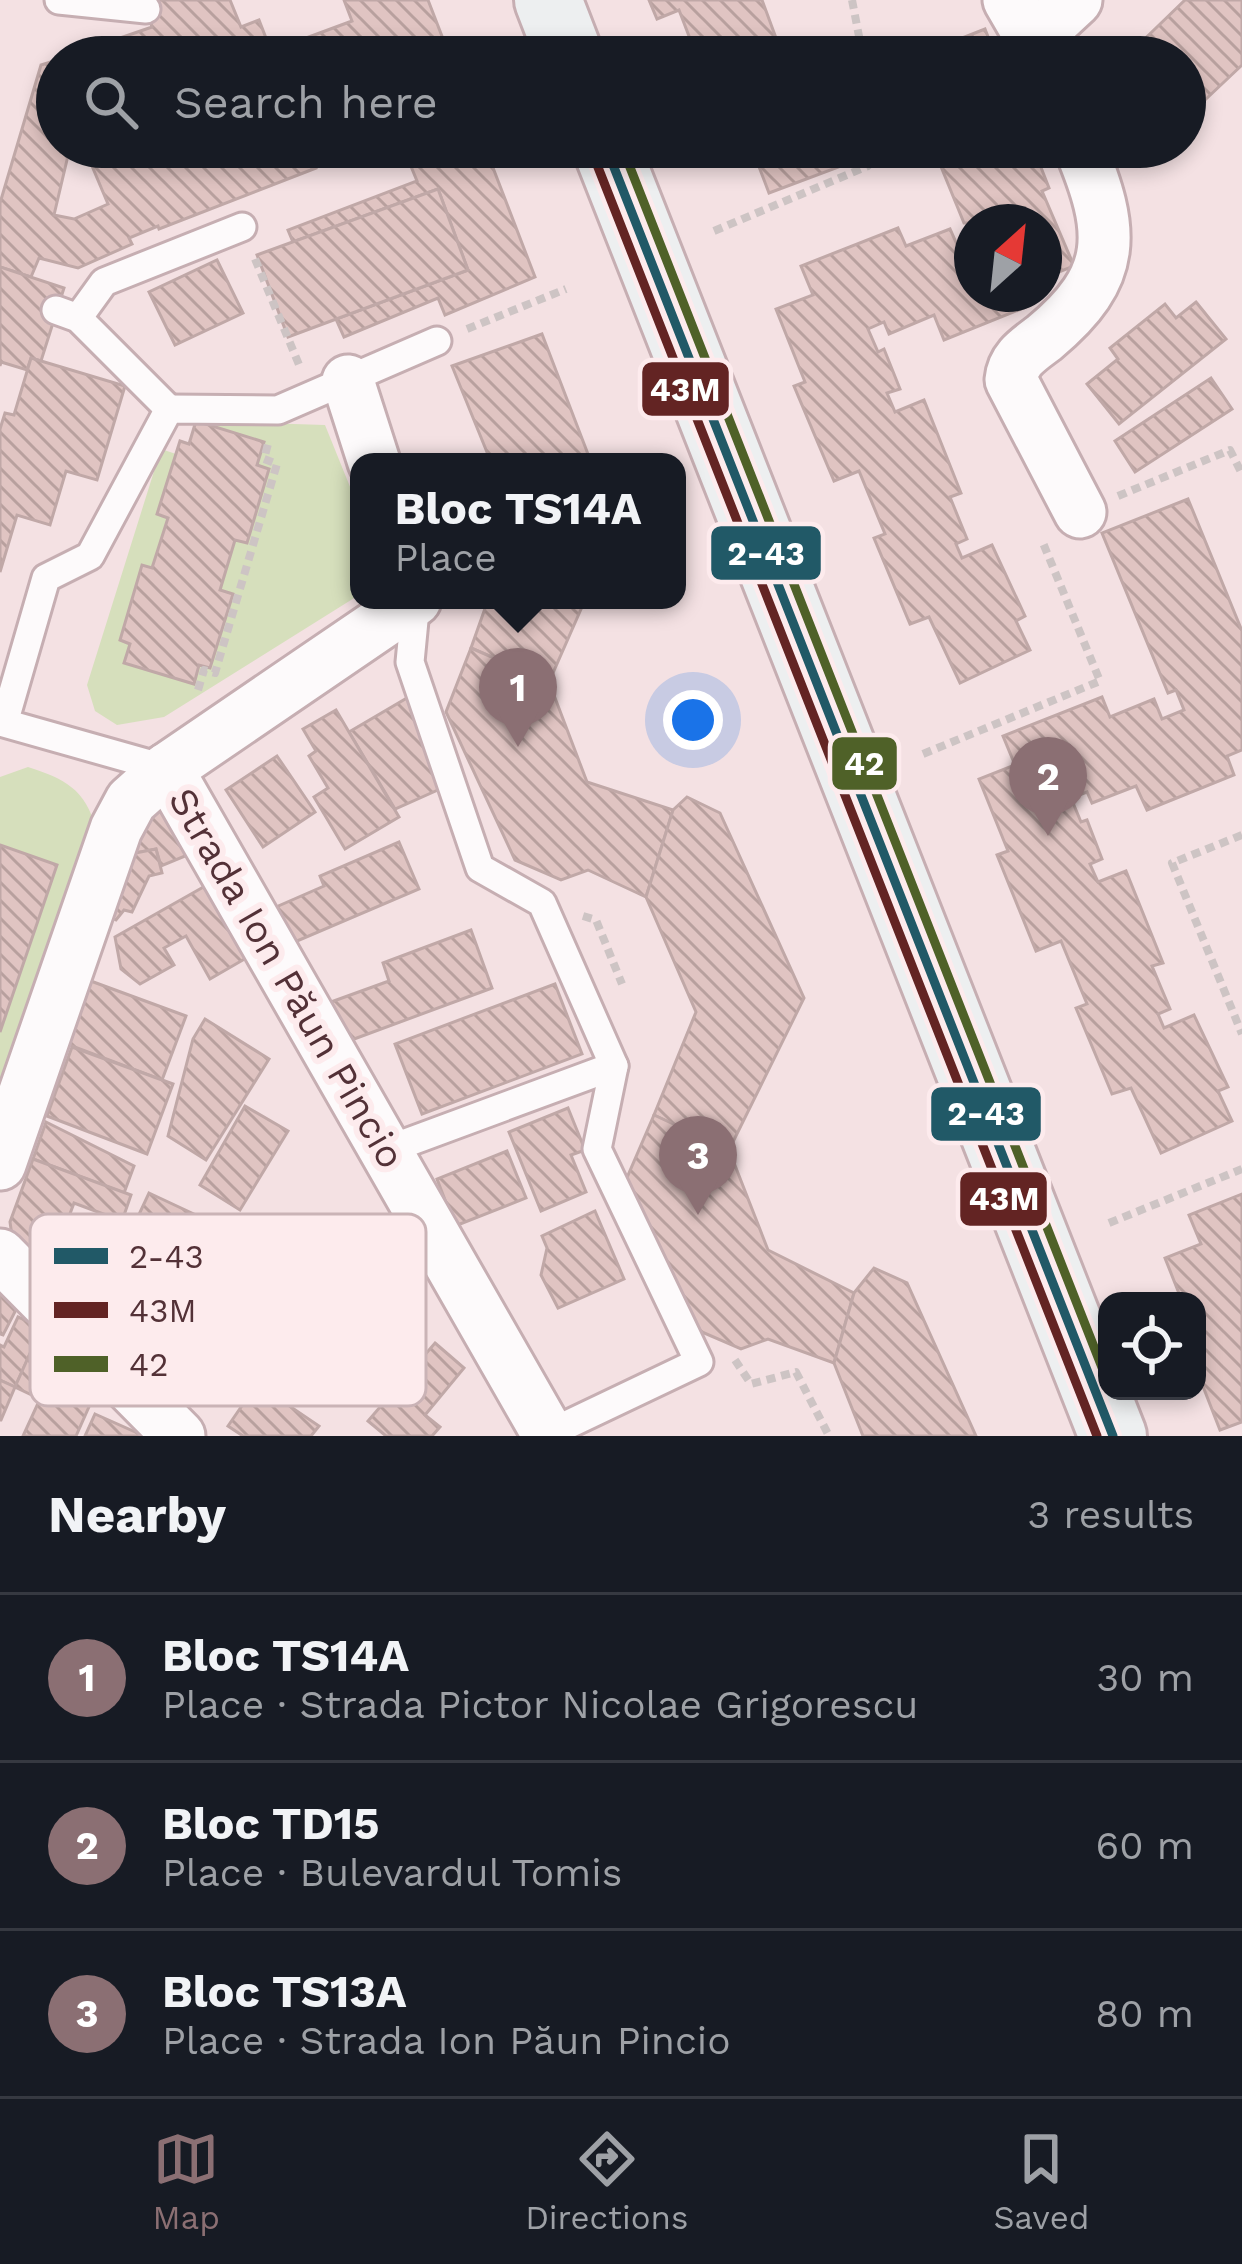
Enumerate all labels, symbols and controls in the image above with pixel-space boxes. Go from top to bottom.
search box [36,36,1206,168]
icon: search [78,69,144,135]
text: Search here [174,76,438,129]
north arrow [954,204,1062,312]
line badge: 43M [640,360,731,418]
text: 43M [650,370,720,409]
popup [350,453,686,609]
text: Bloc TS14A [395,482,641,535]
line badge: 2-43 [709,524,823,582]
text: 2-43 [727,534,805,573]
text: Place [395,535,497,580]
pin: 1 [479,648,557,747]
your location [663,690,723,750]
line badge: 42 [830,735,899,792]
pin: 2 [1009,737,1087,836]
text: 42 [844,744,884,783]
street label: Strada Ion Păun Pincio [160,780,414,1176]
line badge: 2-43 [929,1085,1043,1143]
text: 2-43 [947,1094,1025,1133]
pin: 3 [659,1116,737,1215]
line badge: 43M [958,1170,1049,1228]
text: 43M [969,1179,1039,1218]
legend [30,1214,426,1406]
text: 2-43 [129,1237,204,1276]
text: 43M [129,1291,197,1330]
map controls [1098,1292,1206,1400]
button: locate [1098,1292,1206,1400]
text: 42 [129,1345,168,1384]
text: Nearby [48,1485,226,1544]
text: 3 results [1028,1492,1194,1537]
text: Bloc TS14A [162,1629,409,1682]
text: 1 [79,1655,95,1700]
text: 30 m [1097,1655,1194,1700]
text: Place · Strada Pictor Nicolae Grigorescu [162,1682,918,1727]
text: Bloc TD15 [162,1797,379,1850]
text: 2 [75,1823,99,1868]
text: 60 m [1096,1823,1194,1868]
text: Place · Bulevardul Tomis [162,1850,622,1895]
text: Bloc TS13A [162,1965,407,2018]
text: 3 [75,1991,99,2036]
text: 80 m [1095,1991,1194,2036]
text: Place · Strada Ion Păun Pincio [162,2018,731,2063]
tab: Map [153,2126,220,2237]
tab: Directions [525,2126,688,2237]
tab: Saved [994,2126,1089,2237]

